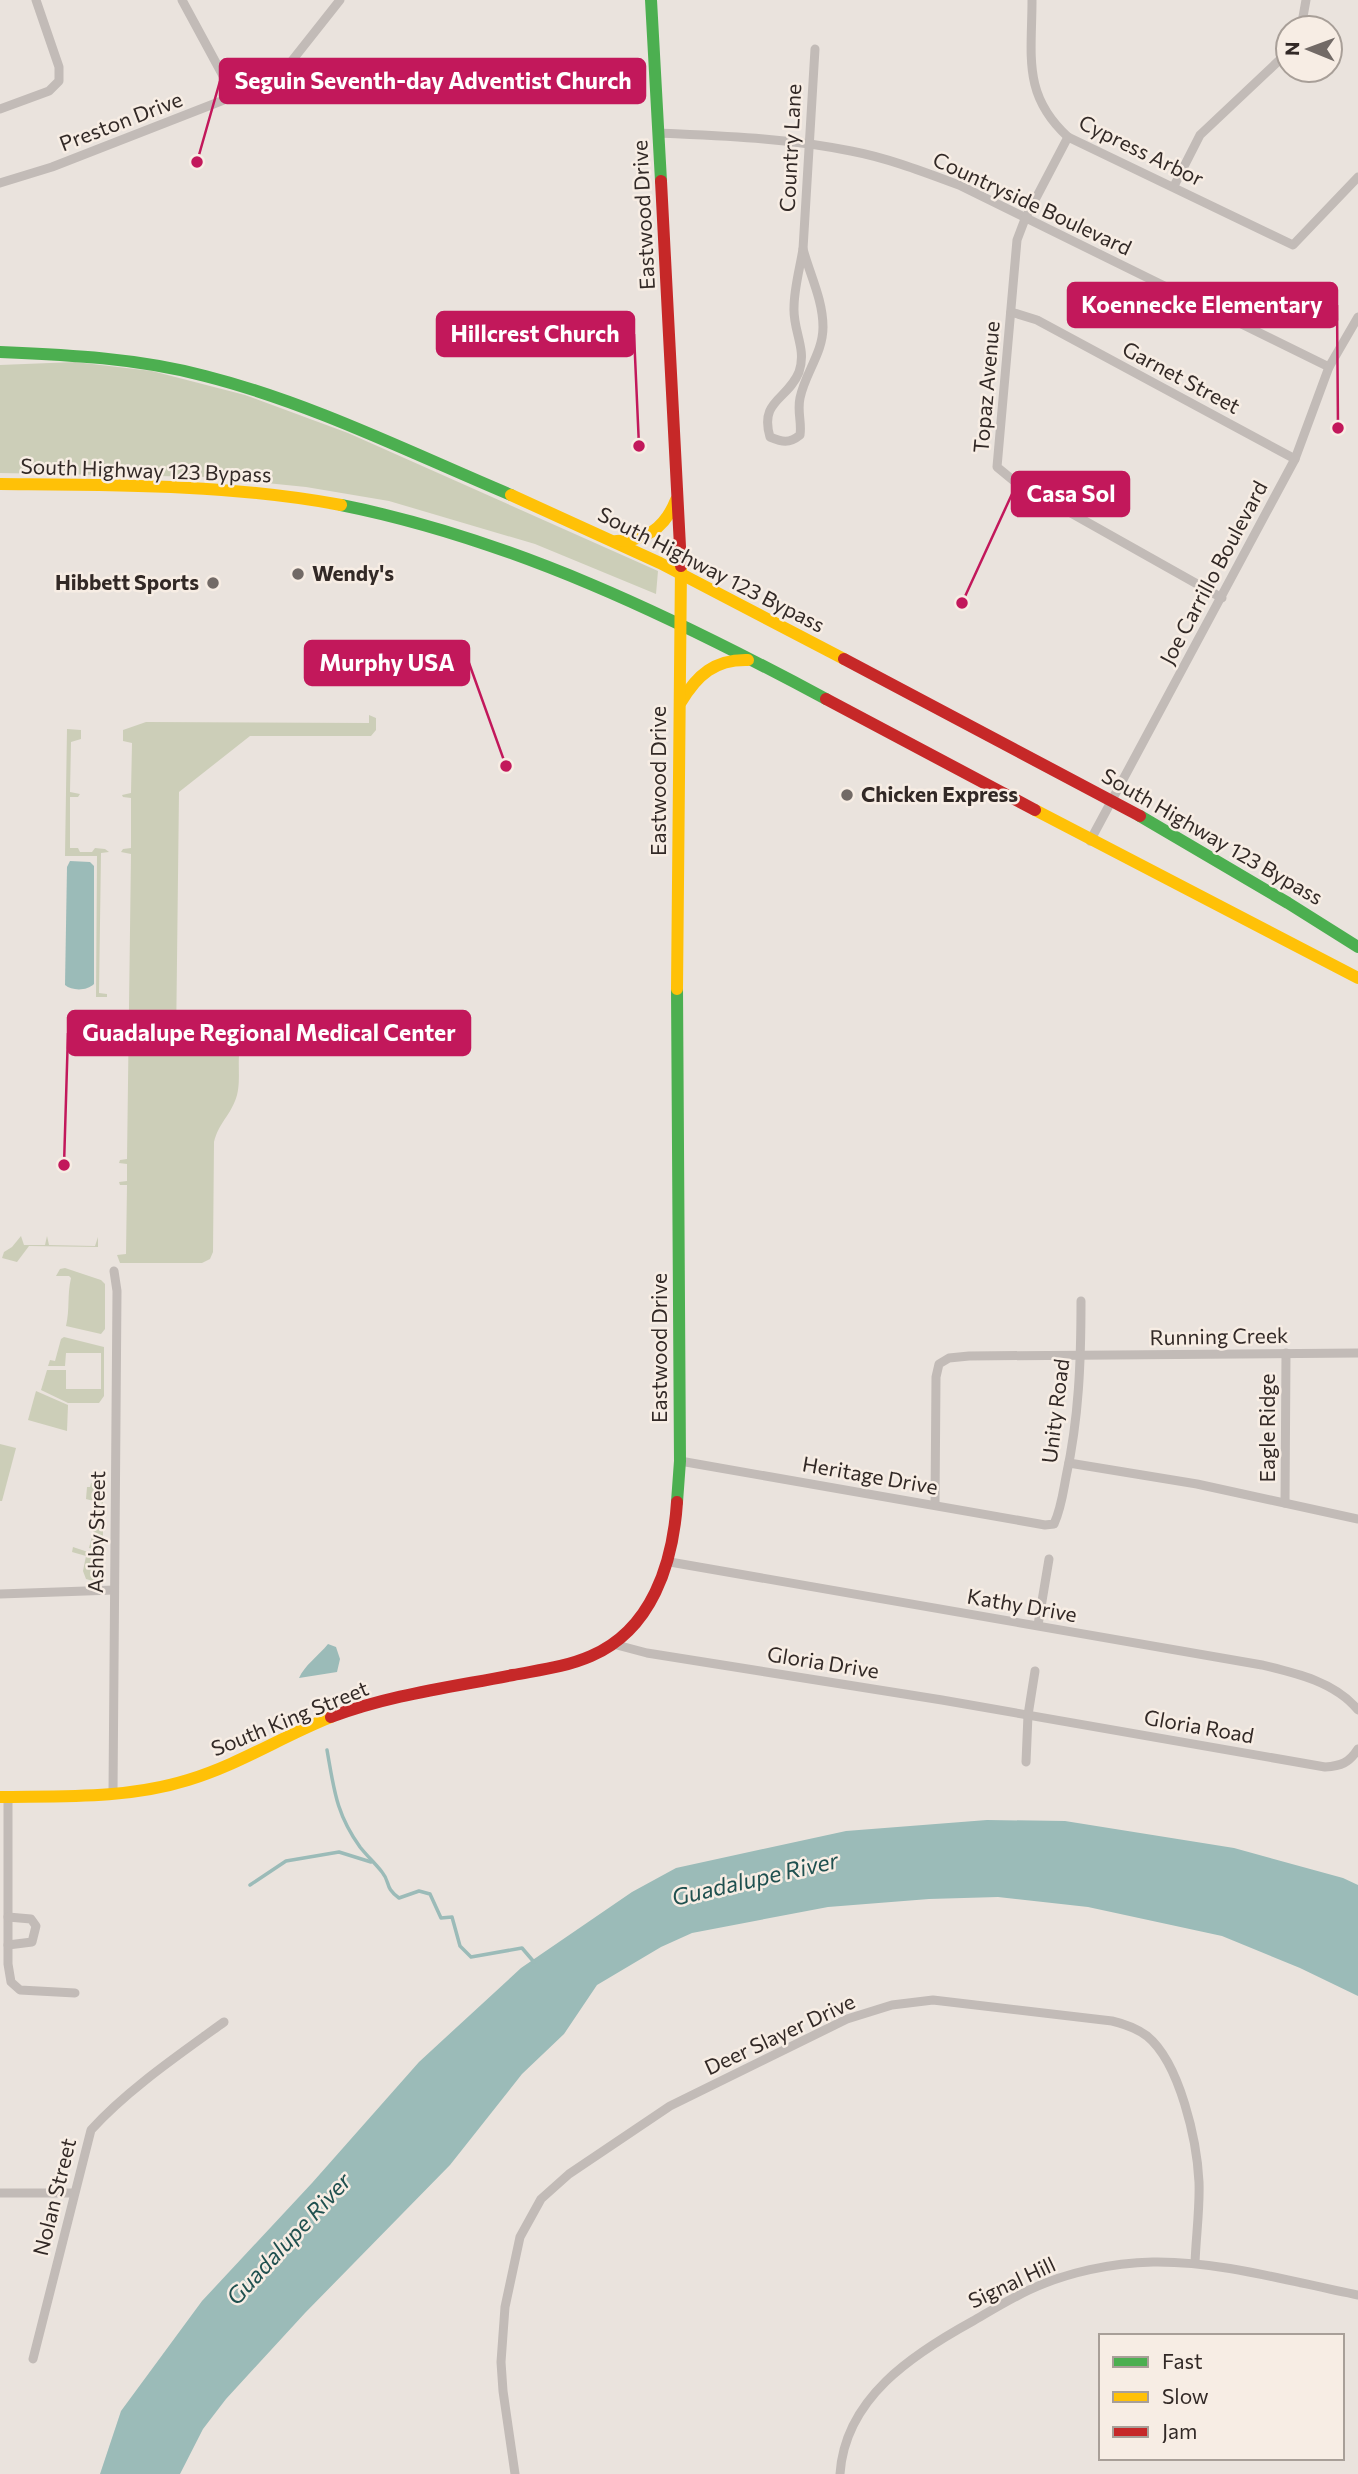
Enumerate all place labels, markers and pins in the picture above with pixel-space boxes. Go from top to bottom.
callout: Seguin Seventh-day Adventist Church [220,59,645,103]
callout: Koennecke Elementary [1068,283,1337,327]
callout: Hillcrest Church [437,312,634,356]
callout: Casa Sol [1012,472,1129,516]
place label: Wendy's [312,560,394,585]
marker: Wendy's [290,566,306,582]
place label: Hibbett Sports [55,569,199,594]
marker: Hibbett Sports [205,575,221,591]
callout: Murphy USA [305,641,469,685]
place label: Chicken Express [861,781,1018,806]
marker: Chicken Express [839,787,855,803]
callout: Guadalupe Regional Medical Center [68,1011,470,1055]

